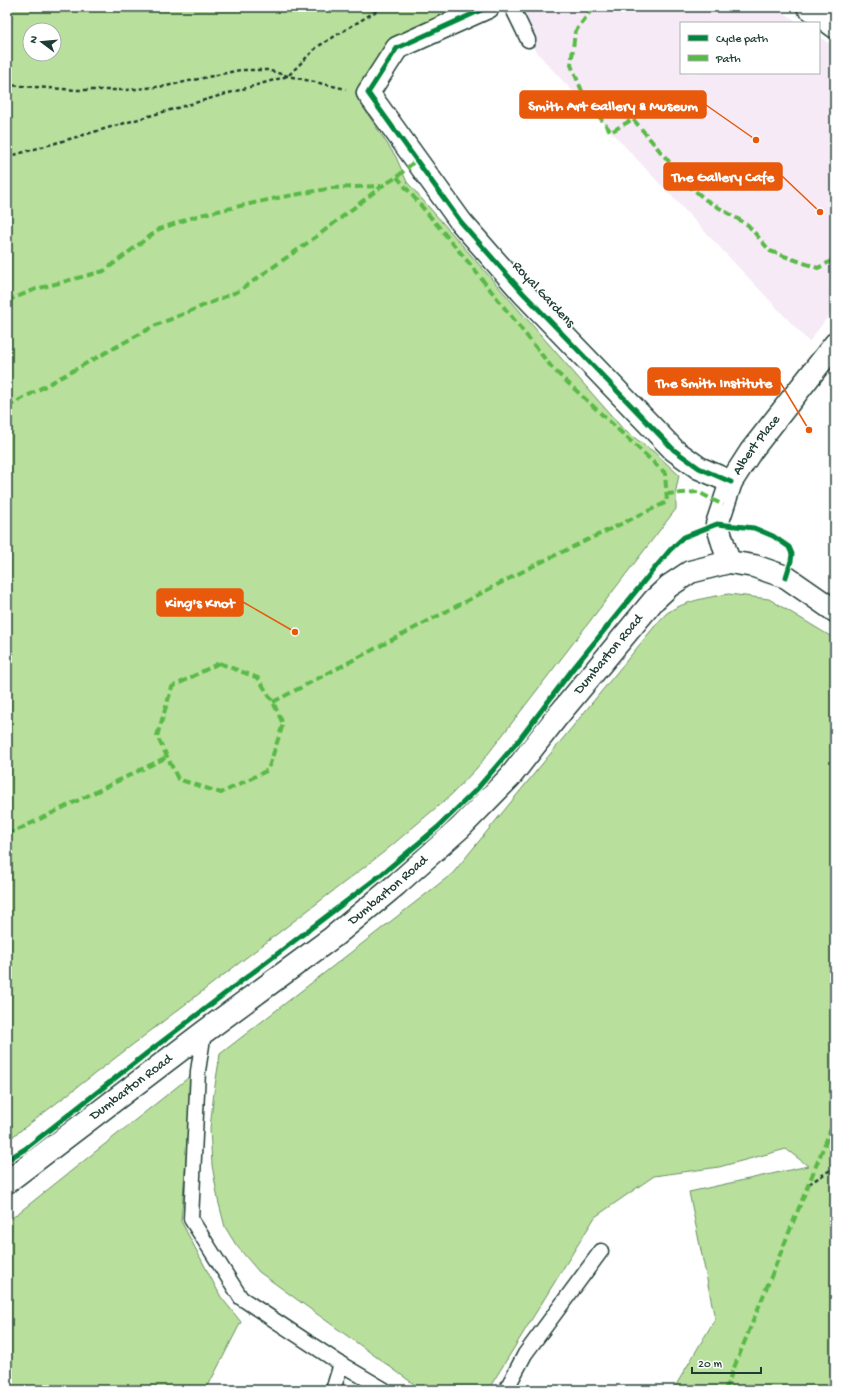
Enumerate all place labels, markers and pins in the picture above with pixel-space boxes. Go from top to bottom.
callout: Smith Art Gallery & Museum [520,91,706,118]
callout: The Gallery Cafe [664,163,782,190]
callout: The Smith Institute [648,368,780,395]
callout: King's Knot [157,589,243,616]

